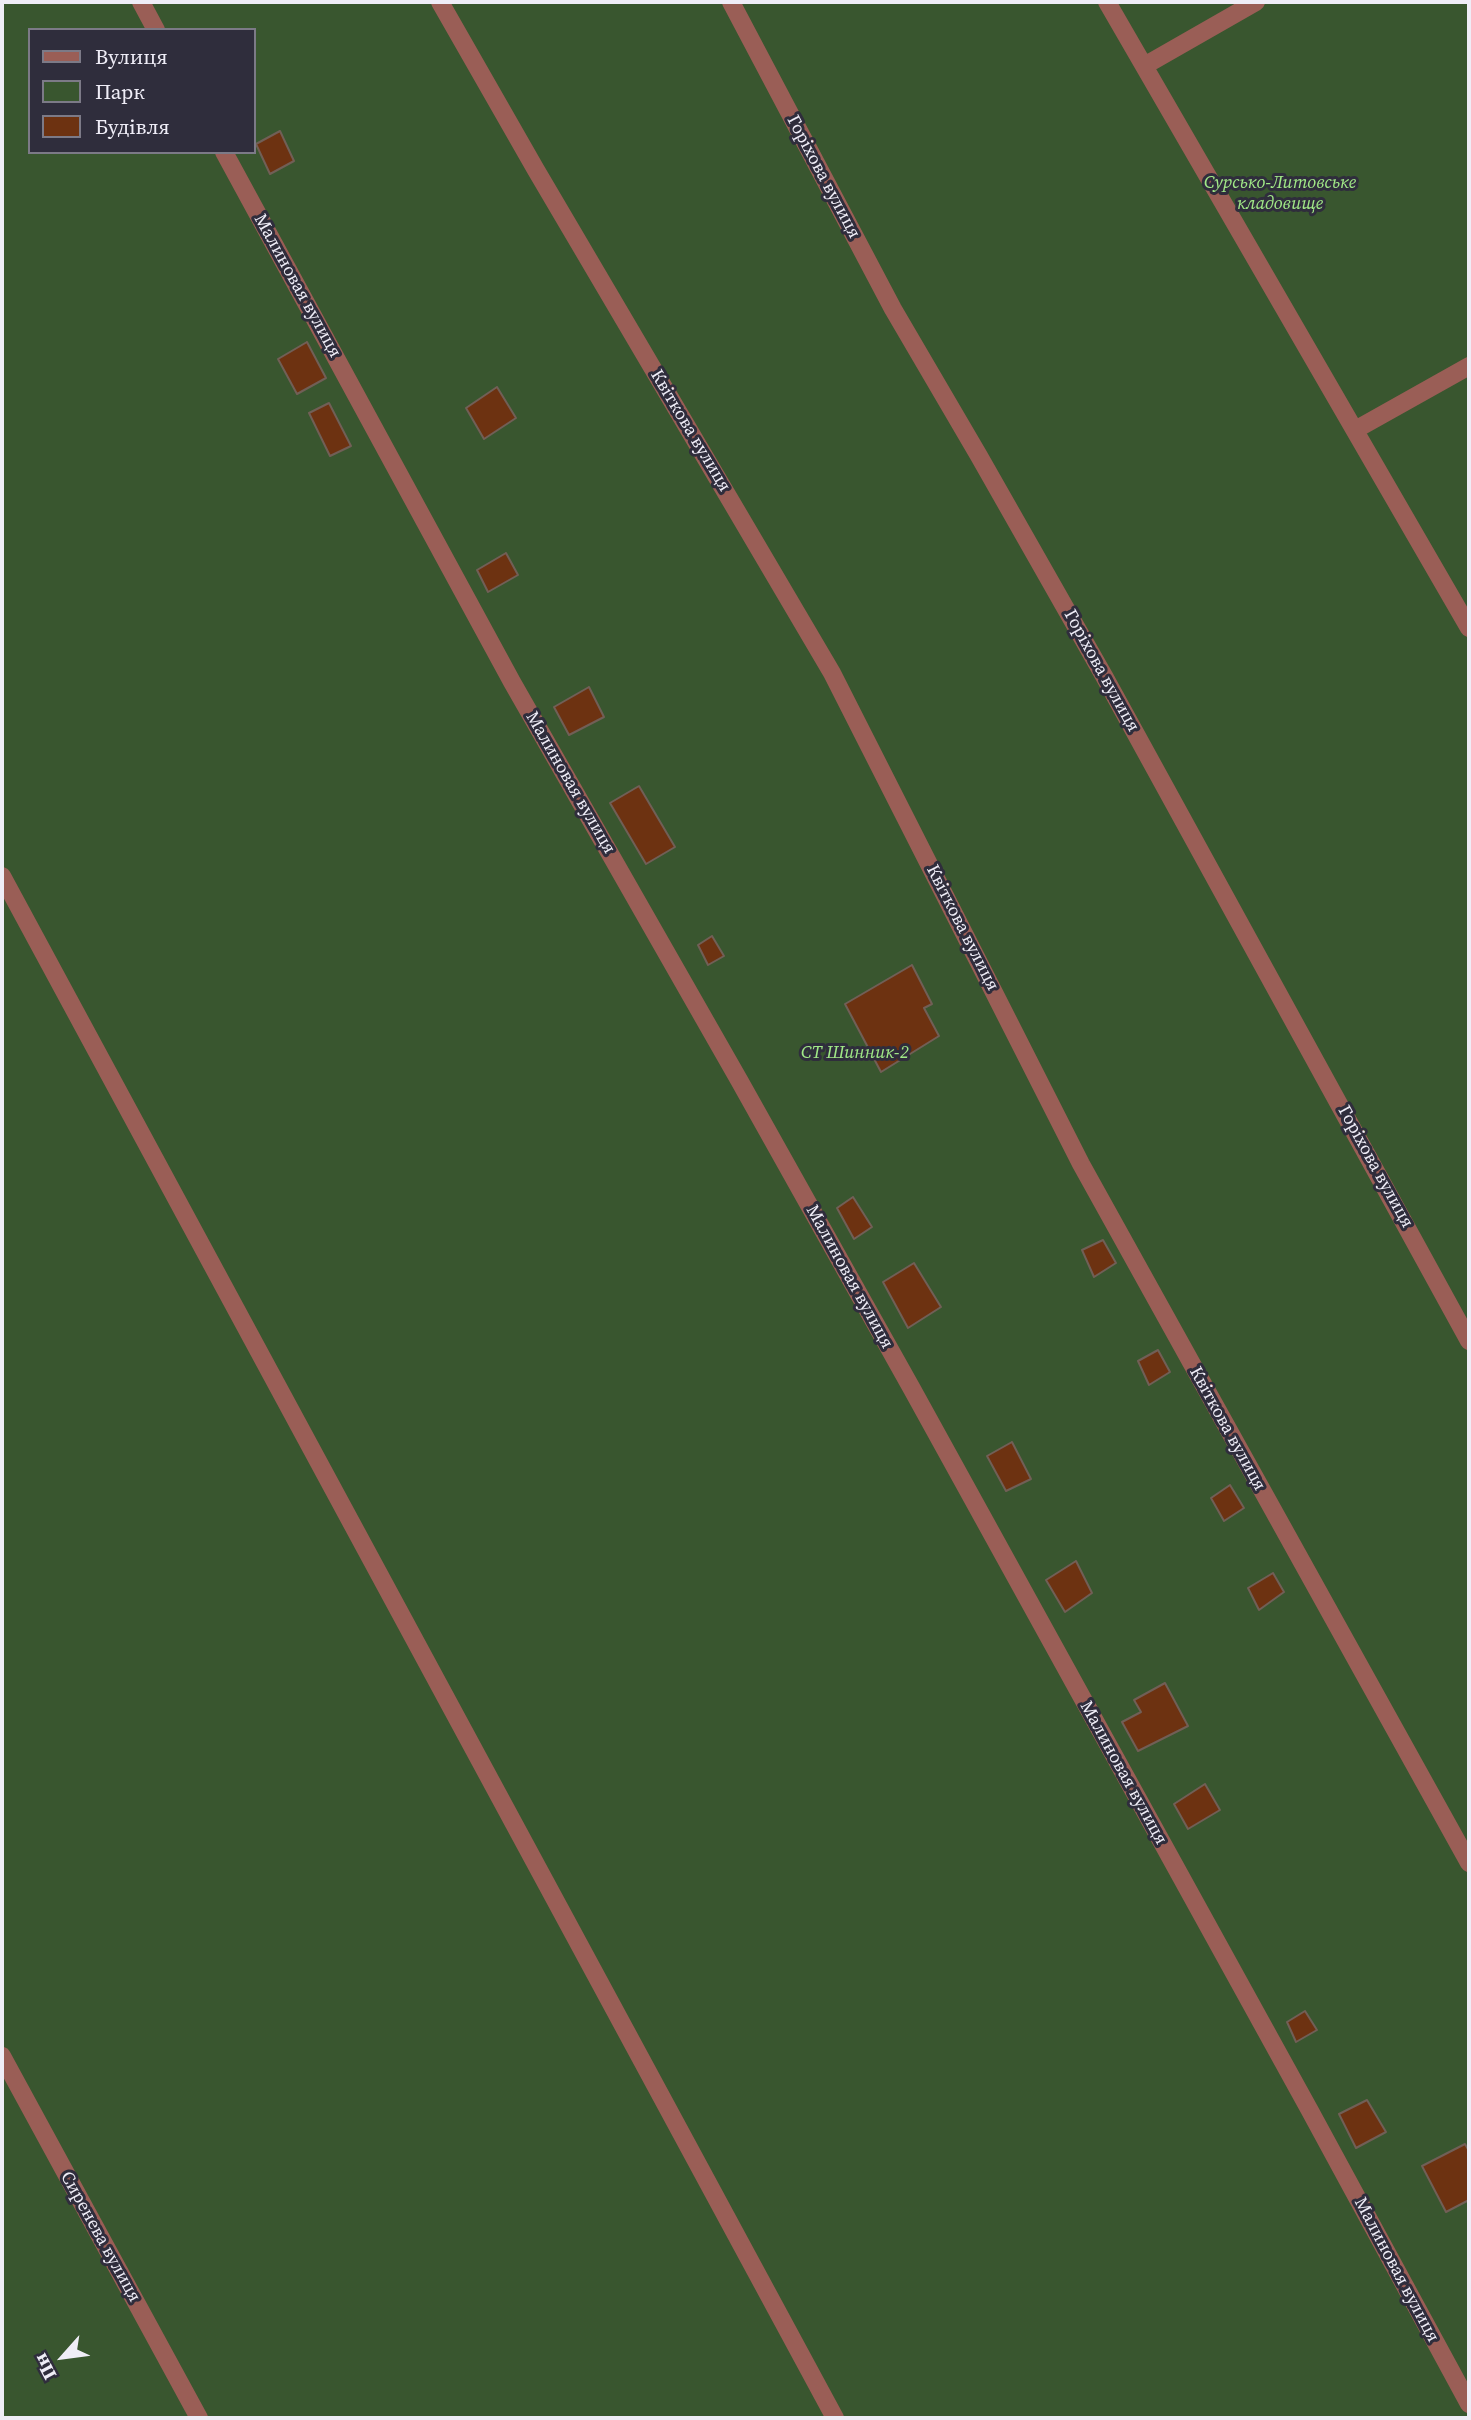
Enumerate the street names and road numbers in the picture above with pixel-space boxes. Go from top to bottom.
street label: Горіхова вулиця [781,112,865,242]
street label: Малиновая вулиця [249,210,345,362]
street label: Квіткова вулиця [645,366,735,496]
street label: Горіхова вулиця [1058,606,1144,736]
street label: Малиновая вулиця [520,708,620,858]
street label: Квіткова вулиця [921,862,1003,994]
street label: Горіхова вулиця [1332,1102,1418,1232]
street label: Малиновая вулиця [801,1201,897,1353]
street label: Квіткова вулиця [1184,1363,1270,1495]
street label: Малиновая вулиця [1075,1697,1171,1849]
street label: Сиренева вулиця [55,2168,145,2306]
street label: Малиновая вулиця [1349,2194,1443,2346]

